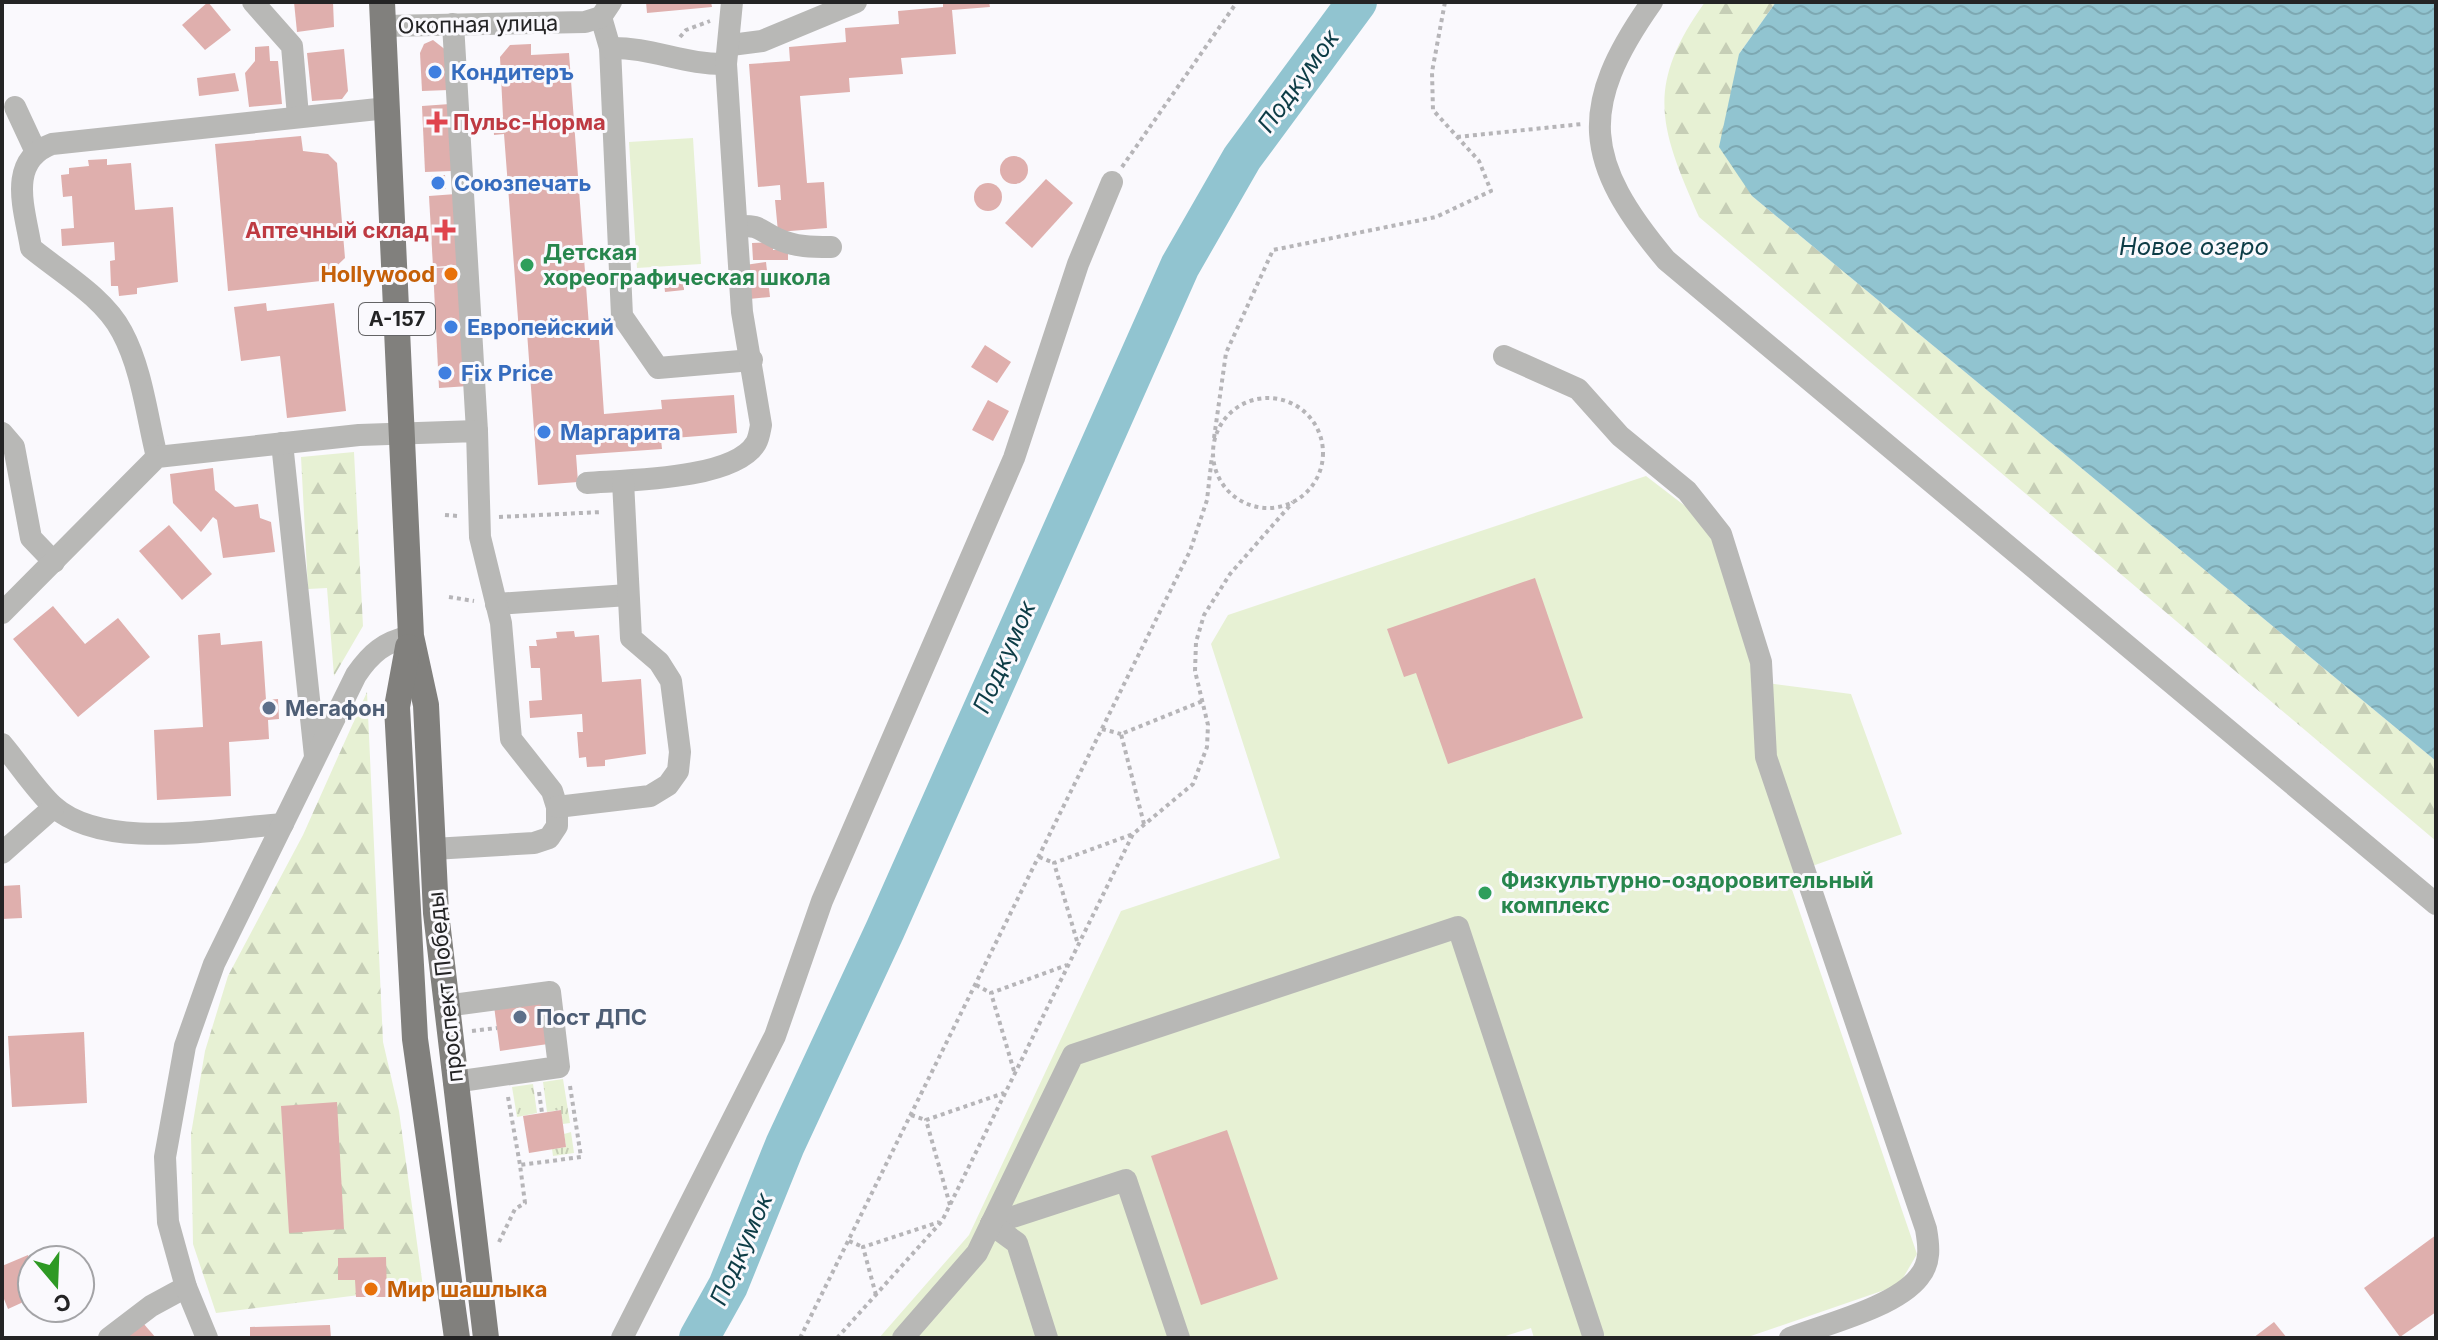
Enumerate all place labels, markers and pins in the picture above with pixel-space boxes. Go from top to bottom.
place label: Кондитеръ [451,59,574,85]
marker: Кондитеръ [426,63,444,81]
place label: Пульс-Норма [453,109,606,135]
marker: Пульс-Норма [428,113,446,131]
place label: Союзпечать [454,170,591,196]
marker: Союзпечать [429,174,447,192]
place label: Аптечный склад [245,217,429,243]
marker: Аптечный склад [436,221,454,239]
place label: Детская хореографическая школа [543,239,831,290]
marker: Детская хореографическая школа [518,256,536,274]
place label: Hollywood [320,261,435,287]
marker: Hollywood [442,265,460,283]
place label: Европейский [467,314,614,340]
marker: Европейский [442,318,460,336]
place label: Fix Price [461,360,553,386]
marker: Fix Price [436,364,454,382]
place label: Маргарита [560,419,681,445]
marker: Маргарита [535,423,553,441]
place label: Мегафон [285,695,386,721]
marker: Мегафон [260,699,278,717]
place label: Физкультурно-оздоровительный комплекс [1501,867,1874,918]
marker: Физкультурно-оздоровительный комплекс [1476,884,1494,902]
place label: Пост ДПС [536,1004,647,1030]
marker: Пост ДПС [511,1008,529,1026]
place label: Мир шашлыка [387,1276,548,1302]
marker: Мир шашлыка [362,1280,380,1298]

